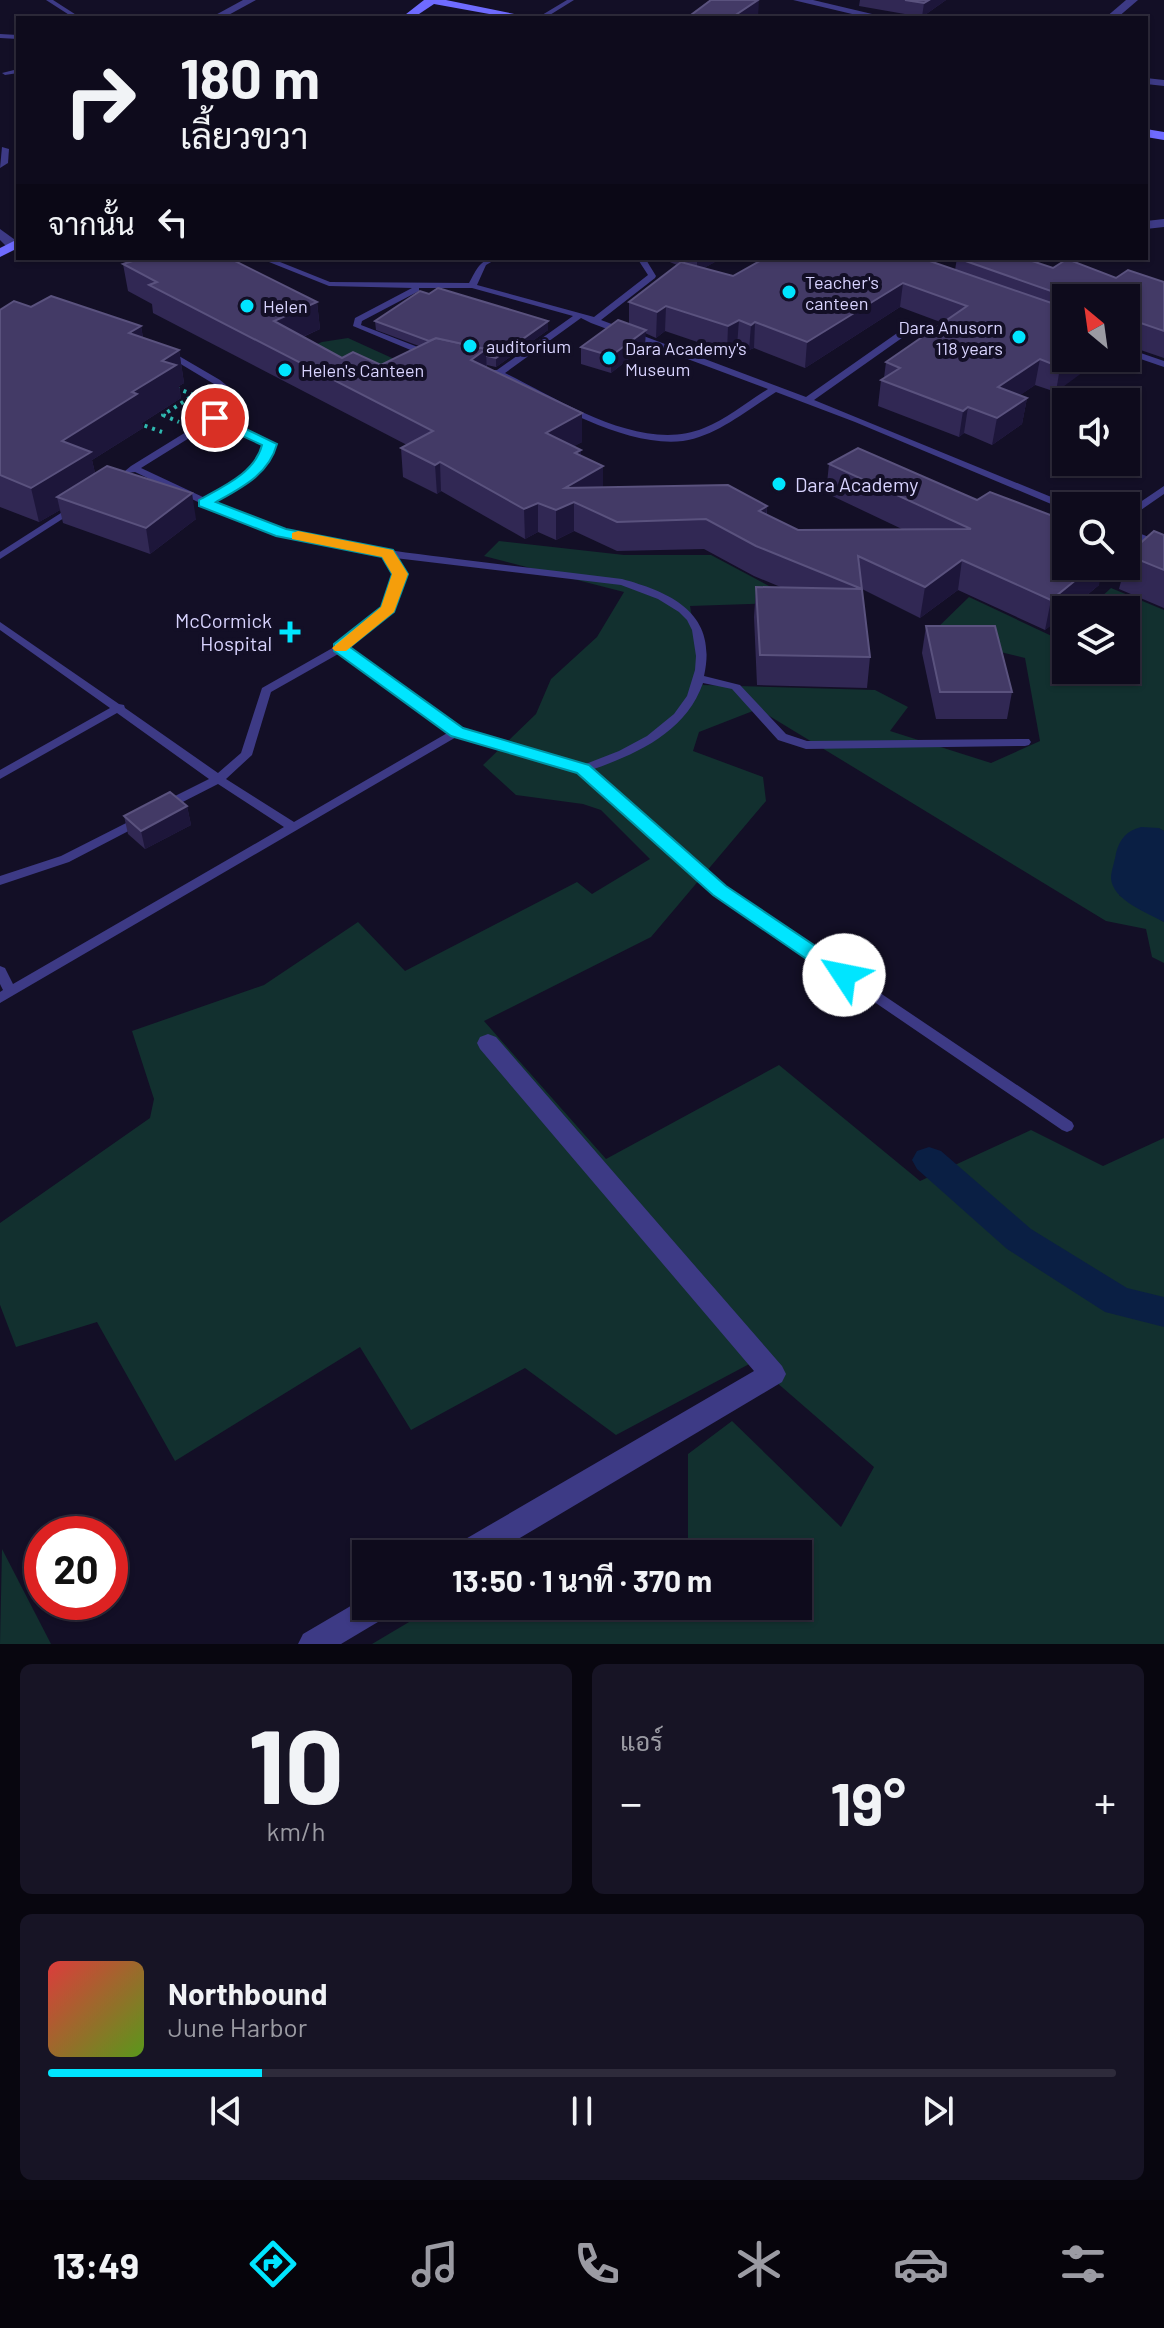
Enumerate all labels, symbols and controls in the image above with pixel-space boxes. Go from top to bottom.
text: 180 m [180,43,320,110]
icon: right [48,48,152,152]
text: เลี้ยวขวา [180,113,308,156]
icon: left [151,200,195,244]
text: จากนั้น [48,205,135,241]
place label: Teacher's canteen [805,271,879,314]
marker: Teacher's canteen [780,283,798,301]
north arrow [1052,284,1140,372]
map controls [1052,284,1140,684]
place label: Helen [263,295,308,317]
marker: Helen [238,297,256,315]
place label: Dara Anusorn 118 years [898,316,1003,359]
marker: Dara Anusorn 118 years [1010,328,1028,346]
place label: auditorium [486,335,571,357]
marker: auditorium [461,337,479,355]
place label: Dara Academy's Museum [625,337,747,380]
marker: Dara Academy's Museum [600,349,618,367]
place label: Helen's Canteen [301,359,424,381]
marker: Helen's Canteen [276,361,294,379]
pin [181,384,249,452]
button: sound [1052,388,1140,476]
icon: arrive [193,396,237,440]
place label: Dara Academy [795,472,919,496]
marker: Dara Academy [770,475,788,493]
button: search [1052,492,1140,580]
button: layers [1052,596,1140,684]
place label: McCormick Hospital [175,608,272,655]
marker: McCormick Hospital [279,621,301,643]
position arrow [802,933,886,1017]
speed limit sign: 20 [24,1516,128,1620]
text: 13:50 · 1 นาที · 370 m [452,1562,712,1598]
text: 10 [248,1700,344,1825]
text: แอร์ [620,1725,663,1756]
text: 19° [830,1766,906,1838]
text: − [620,1775,642,1828]
text: + [1094,1775,1116,1828]
text: km/h [267,1815,325,1846]
text: Northbound [168,1975,327,2011]
text: June Harbor [168,2011,307,2042]
icon: previous [204,2089,248,2133]
icon: pause [560,2089,604,2133]
icon: next [916,2089,960,2133]
icon: directions [245,2236,301,2292]
icon: music [407,2236,463,2292]
icon: phone [569,2236,625,2292]
icon: climate [731,2236,787,2292]
icon: car [893,2236,949,2292]
icon: filters [1055,2236,1111,2292]
text: 13:49 [53,2243,139,2286]

